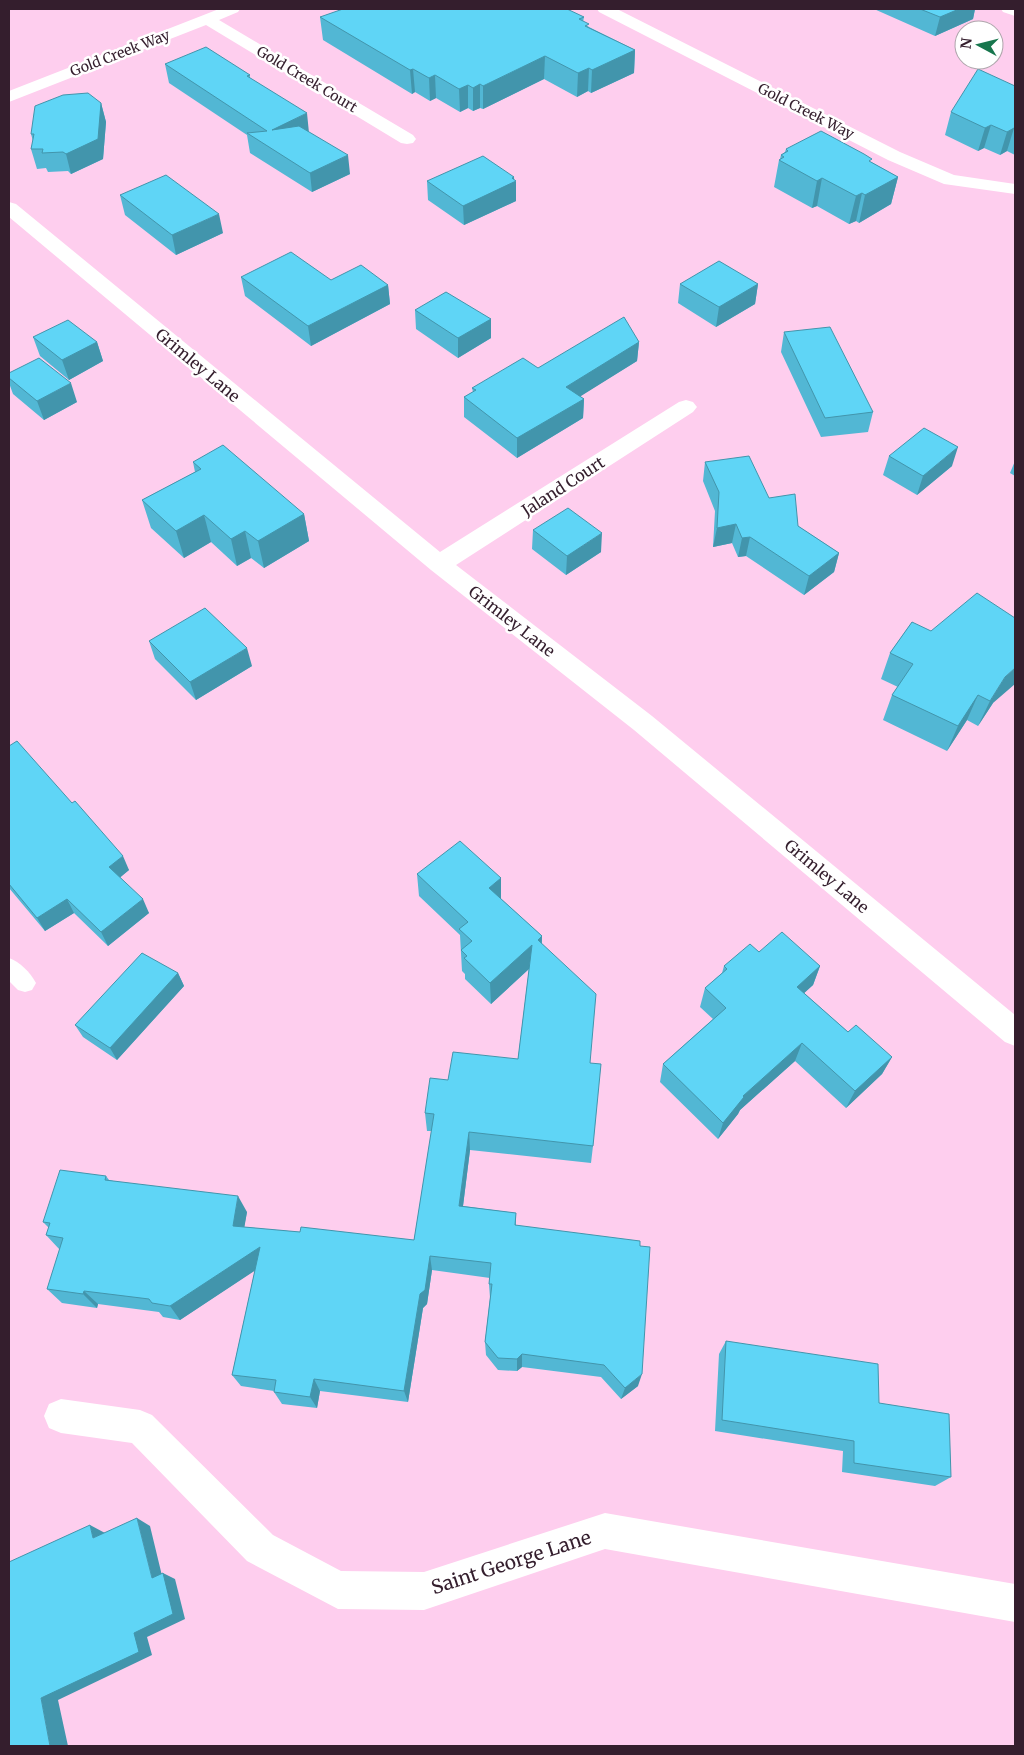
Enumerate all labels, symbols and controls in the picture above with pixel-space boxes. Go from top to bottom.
north arrow [954,20,1004,70]
street label: Gold Creek Way [68,25,173,80]
text: N [956,37,976,50]
street label: Gold Creek Court [253,42,361,116]
street label: Gold Creek Way [755,79,858,143]
street label: Grimley Lane [152,324,244,406]
street label: Jaland Court [517,451,609,521]
street label: Grimley Lane [465,581,559,661]
street label: Grimley Lane [781,835,873,917]
street label: Saint George Lane [428,1525,594,1599]

